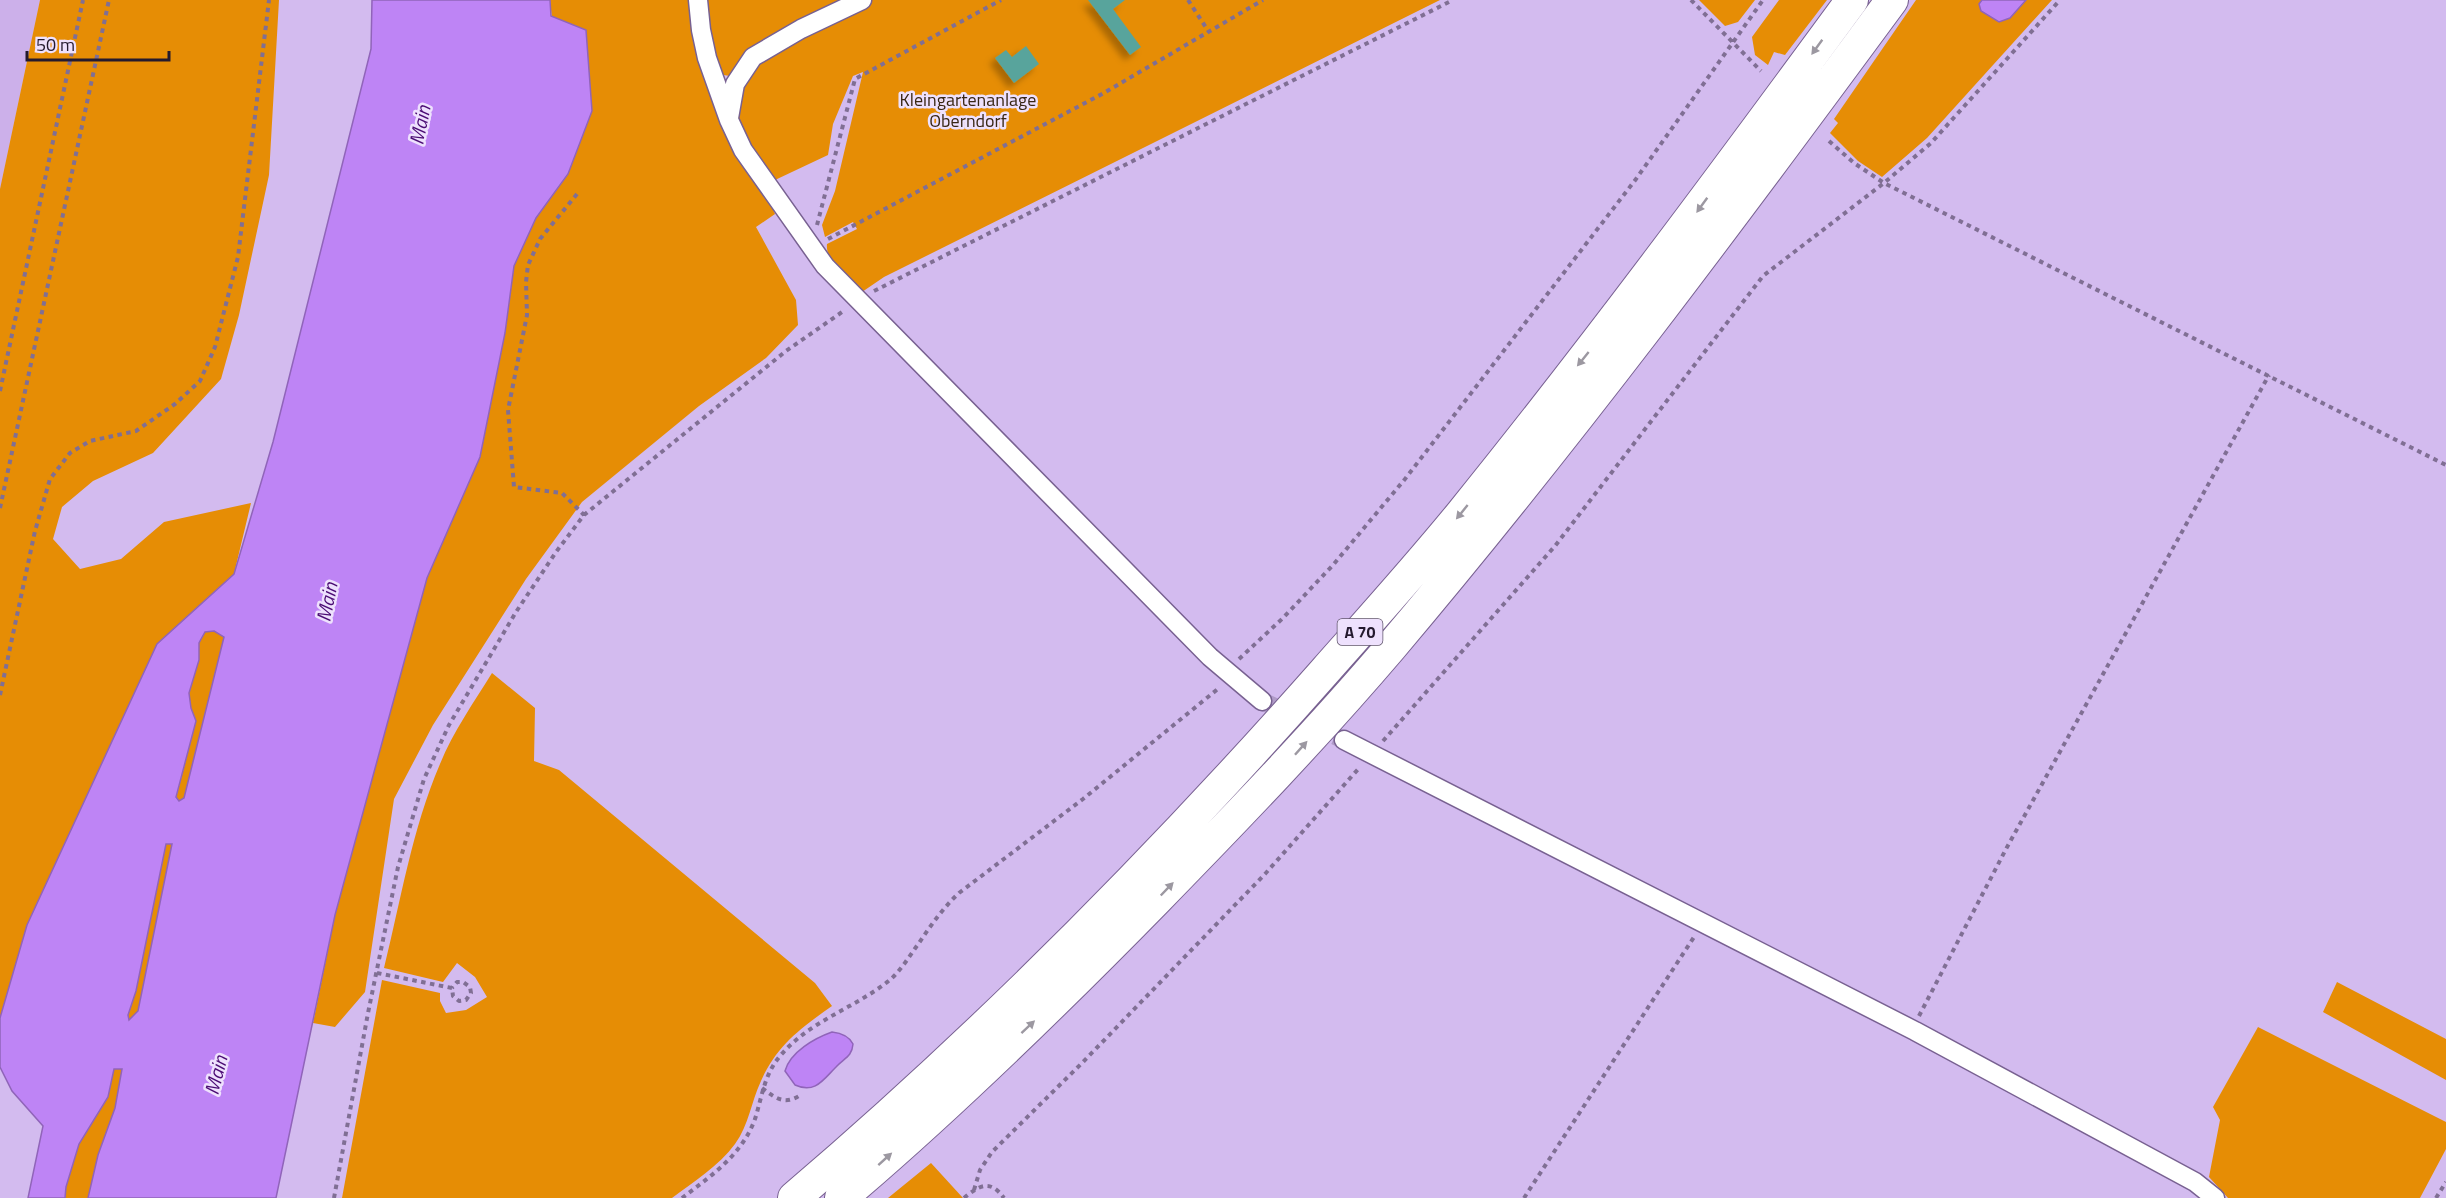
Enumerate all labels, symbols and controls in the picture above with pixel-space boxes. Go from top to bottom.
scale bar [27,24,170,62]
text: 50 m [36,31,75,58]
one-way arrow [1811,39,1823,55]
park label: Kleingartenanlage Oberndorf [900,86,1036,134]
water label: Main [401,102,439,147]
one-way arrow [1697,197,1709,212]
one-way arrow [1576,351,1589,367]
one-way arrow [1456,504,1469,519]
water label: Main [308,579,346,624]
road number: A 70 [1338,619,1382,645]
one-way arrow [1294,741,1307,756]
one-way arrow [1159,883,1173,897]
one-way arrow [1021,1020,1036,1034]
water label: Main [196,1051,236,1098]
one-way arrow [877,1153,892,1166]

